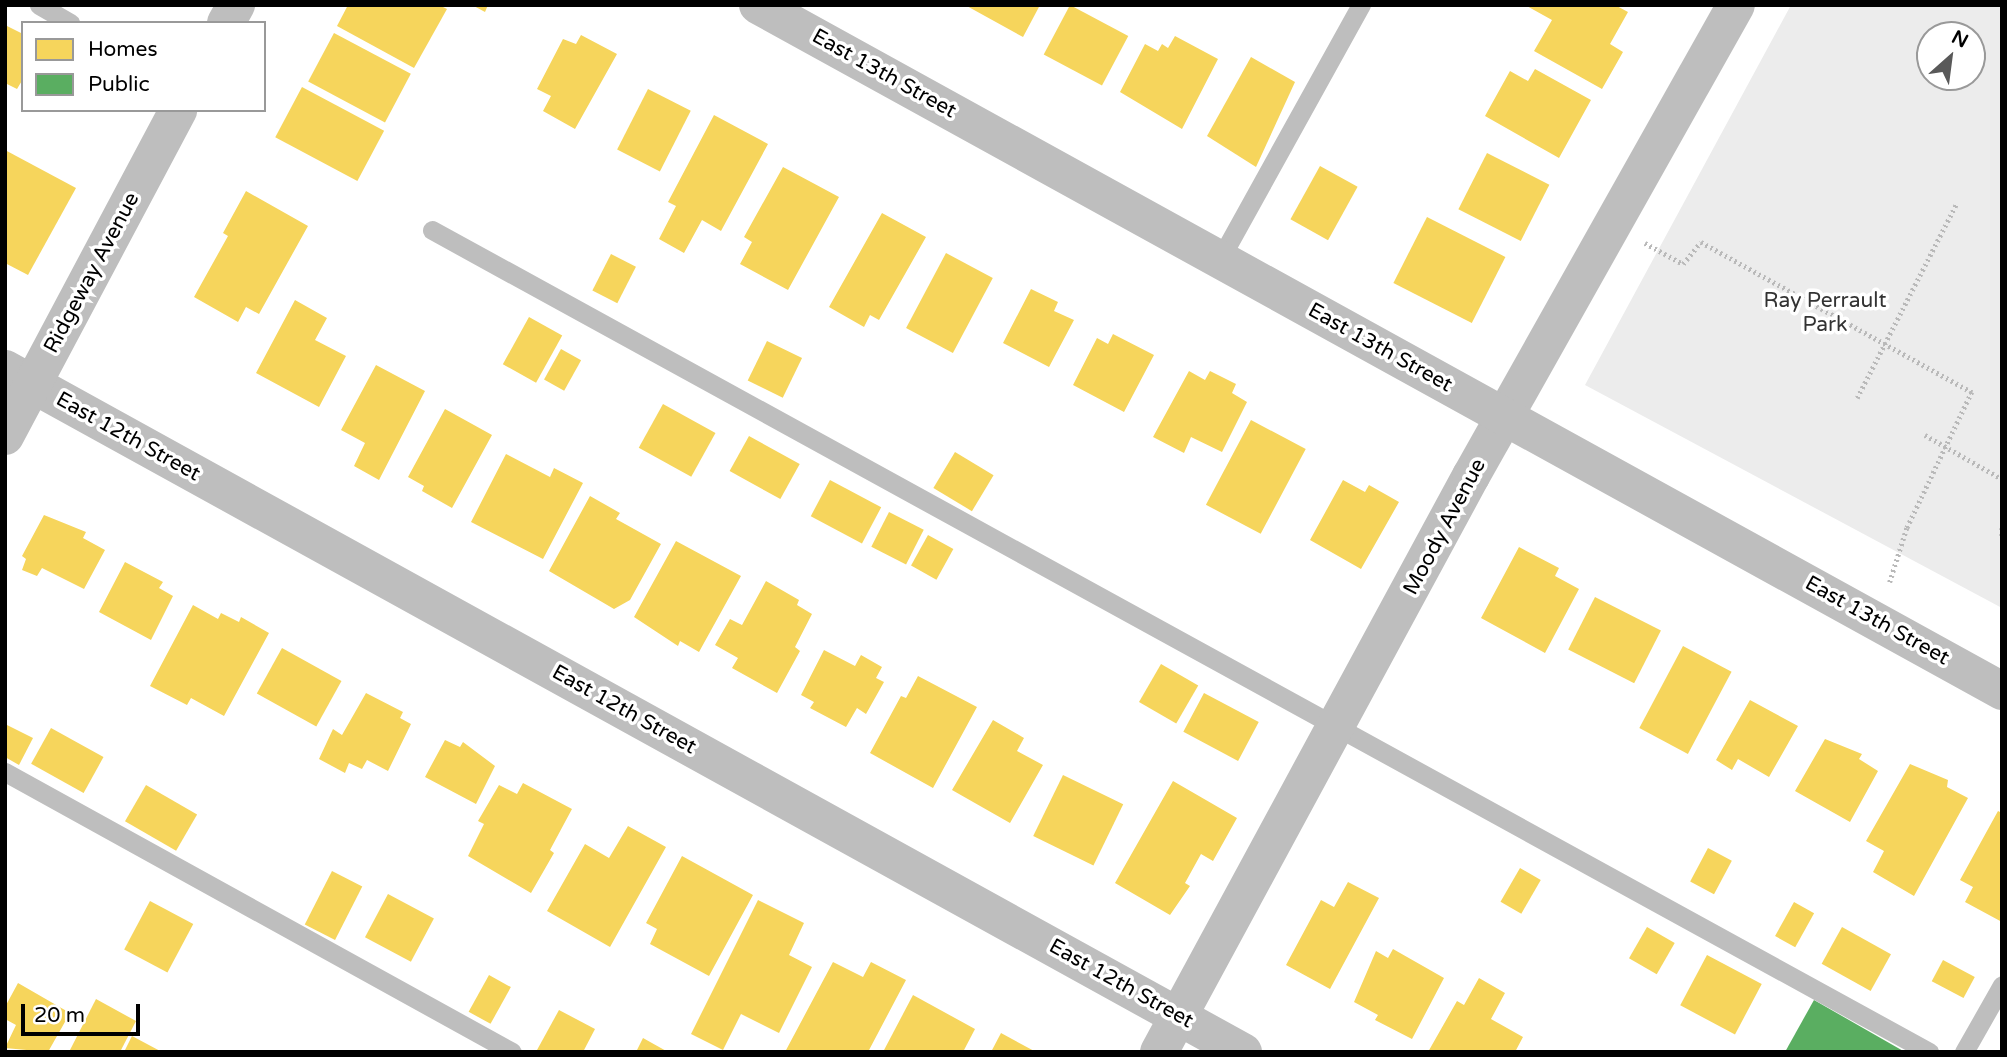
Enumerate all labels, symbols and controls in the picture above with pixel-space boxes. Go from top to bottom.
legend [21,21,266,112]
north arrow [1916,21,1986,91]
street label: East 13th Street [807,24,961,124]
text: N [1948,26,1972,53]
text: Homes [88,37,158,62]
text: Public [88,72,150,97]
street label: Ridgeway Avenue [39,188,145,358]
park label: Ray Perrault Park [1764,288,1886,338]
street label: East 13th Street [1303,298,1457,398]
street label: East 12th Street [51,387,205,487]
street label: Moody Avenue [1399,455,1491,599]
street label: East 13th Street [1800,571,1954,671]
street label: East 12th Street [547,660,701,760]
street label: East 12th Street [1044,934,1198,1034]
scale bar [24,990,144,1034]
text: 20 m [34,1003,85,1028]

